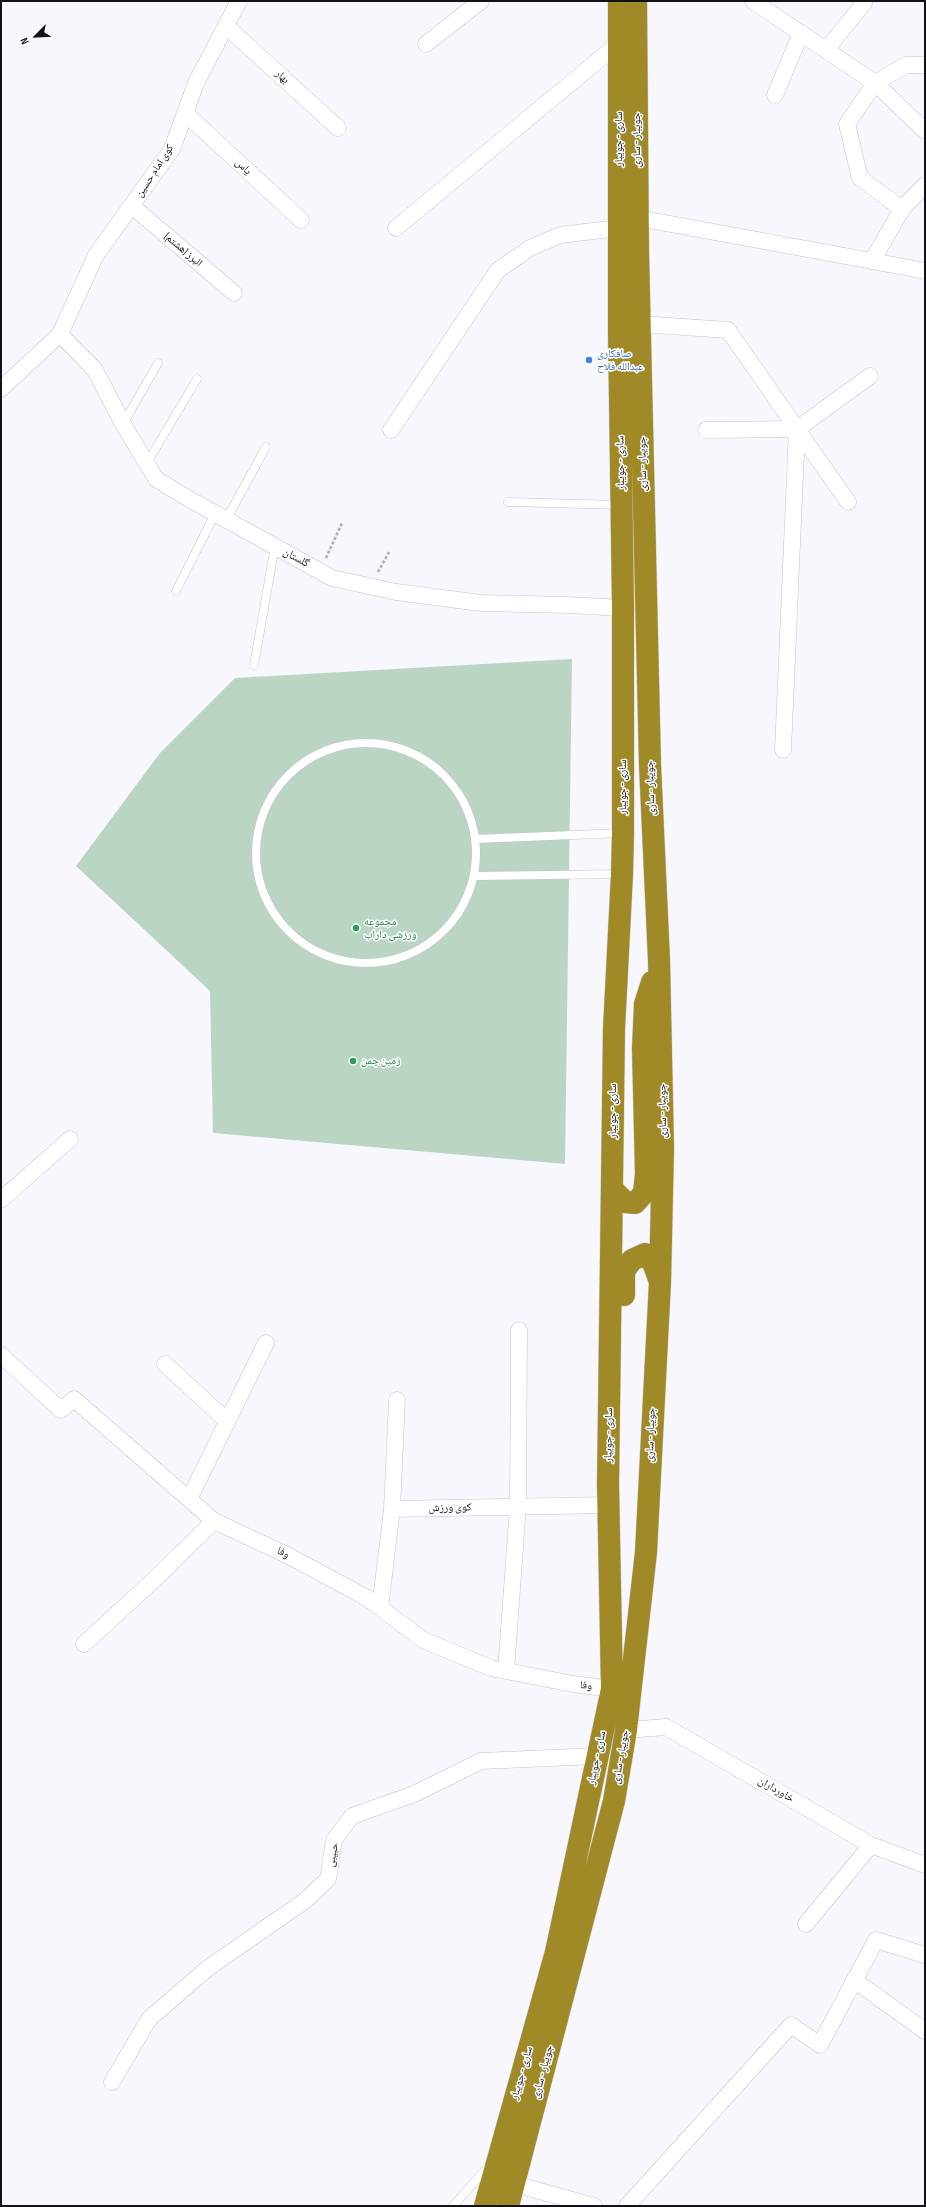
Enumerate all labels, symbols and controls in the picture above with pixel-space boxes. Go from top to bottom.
north arrow [16,16,56,56]
text: N [17,36,32,46]
street label: بهار [272,67,292,87]
street label: ساری - جویبار [612,112,626,166]
street label: جویبار - ساری [630,113,644,167]
street label: کوی امام حسین [133,142,177,200]
street label: یاس [232,156,254,178]
street label: البرز (هشتم) [161,230,205,270]
place label: صافکاری عبدالله فلاح [597,347,644,373]
marker: صافکاری عبدالله فلاح [584,355,594,365]
street label: ساری - جویبار [614,436,628,490]
street label: جویبار - ساری [636,437,650,491]
street label: گلستان [281,546,311,570]
street label: ساری - جویبار [616,760,630,814]
street label: جویبار - ساری [643,760,659,816]
place label: مجموعه ورزشی داراب [364,915,417,941]
marker: مجموعه ورزشی داراب [351,923,361,933]
place label: زمین چمن [361,1054,400,1068]
marker: زمین چمن [348,1056,358,1066]
street label: ساری - جویبار [606,1084,620,1138]
street label: جویبار - ساری [656,1084,670,1138]
street label: جویبار - ساری [643,1407,659,1463]
street label: ساری - جویبار [602,1408,616,1462]
street label: کوی ورزش [428,1501,472,1515]
street label: وفا [274,1544,292,1562]
street label: وفا [579,1679,593,1693]
street label: جویبار - ساری [610,1729,632,1785]
street label: ساری - جویبار [585,1730,609,1786]
street label: خاورداران [756,1774,796,1806]
street label: حبیبی [324,1842,342,1868]
street label: جویبار - ساری [530,2044,556,2100]
street label: ساری - جویبار [508,2045,536,2101]

